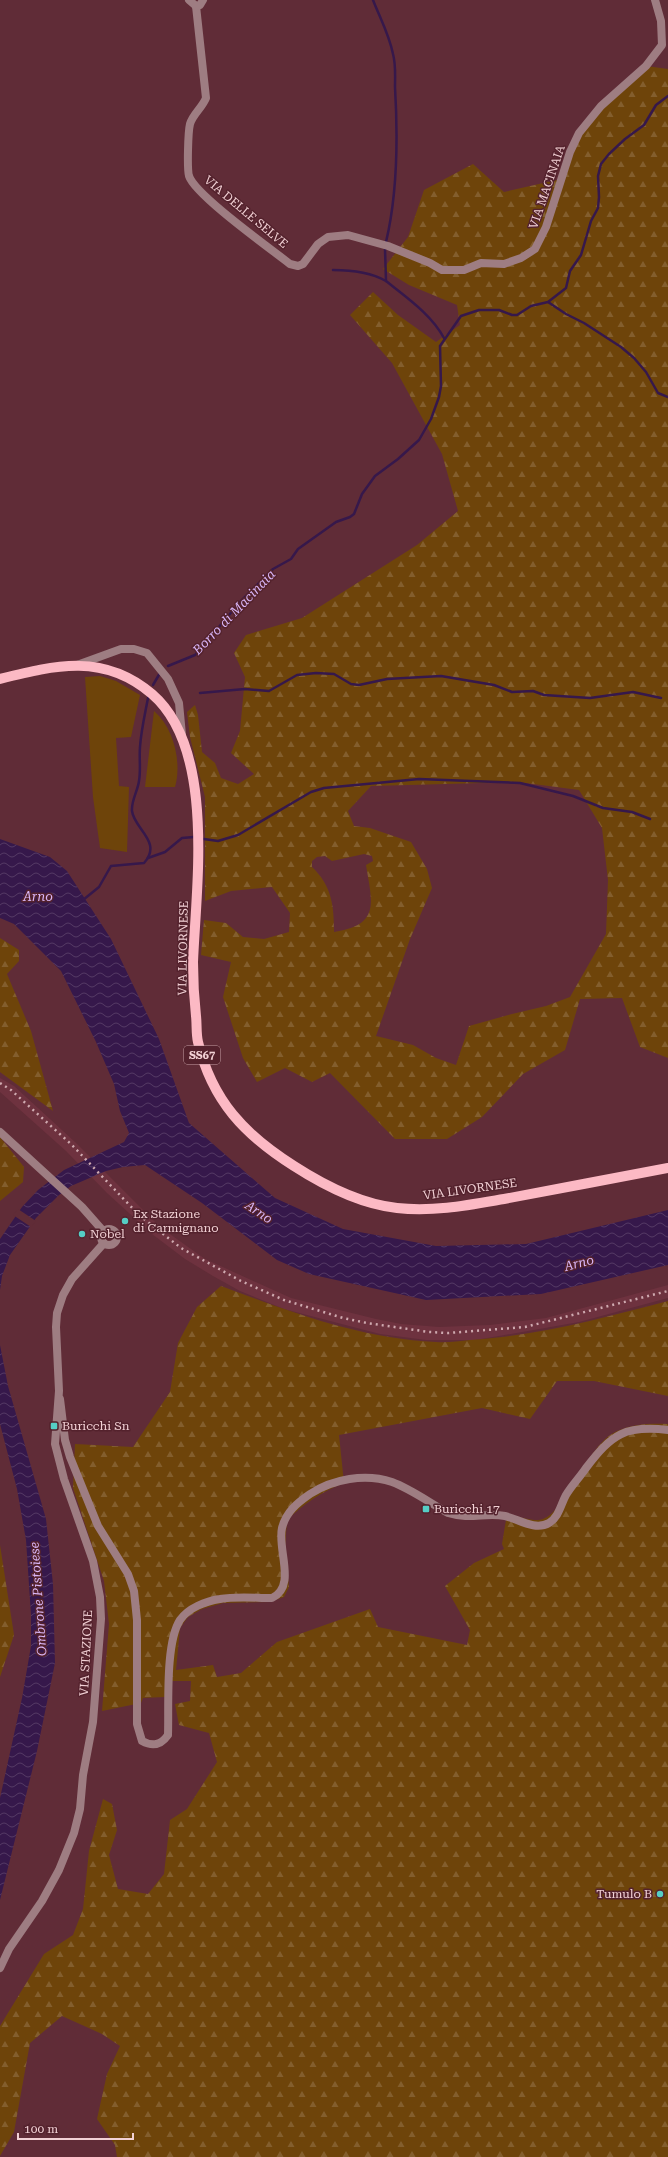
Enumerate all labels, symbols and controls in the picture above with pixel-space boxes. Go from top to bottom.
street label: VIA MACINAIA [526,143,568,231]
street label: VIA DELLE SELVE [201,173,291,251]
water label: Borro di Macinaia [189,566,278,658]
water label: Arno [22,889,53,904]
street label: VIA LIVORNESE [175,900,191,996]
road number: SS67 [184,1046,220,1064]
street label: VIA LIVORNESE [422,1175,518,1203]
water label: Arno [242,1197,275,1227]
place label: Ex Stazione di Carmignano [133,1207,219,1235]
marker: Ex Stazione di Carmignano [120,1216,130,1226]
place label: Nobel [90,1227,125,1241]
marker: Nobel [77,1229,87,1239]
water label: Arno [562,1252,595,1274]
place label: Buricchi Sn [62,1419,130,1433]
marker: Buricchi Sn [49,1421,59,1431]
place label: Buricchi 17 [434,1502,500,1516]
marker: Buricchi 17 [421,1504,431,1514]
water label: Ombrone Pistoiese [27,1541,49,1657]
street label: VIA STAZIONE [77,1609,95,1697]
place label: Tumulo B [596,1887,652,1901]
marker: Tumulo B [655,1889,665,1899]
scale bar [18,2115,133,2141]
text: 100 m [24,2122,58,2136]

